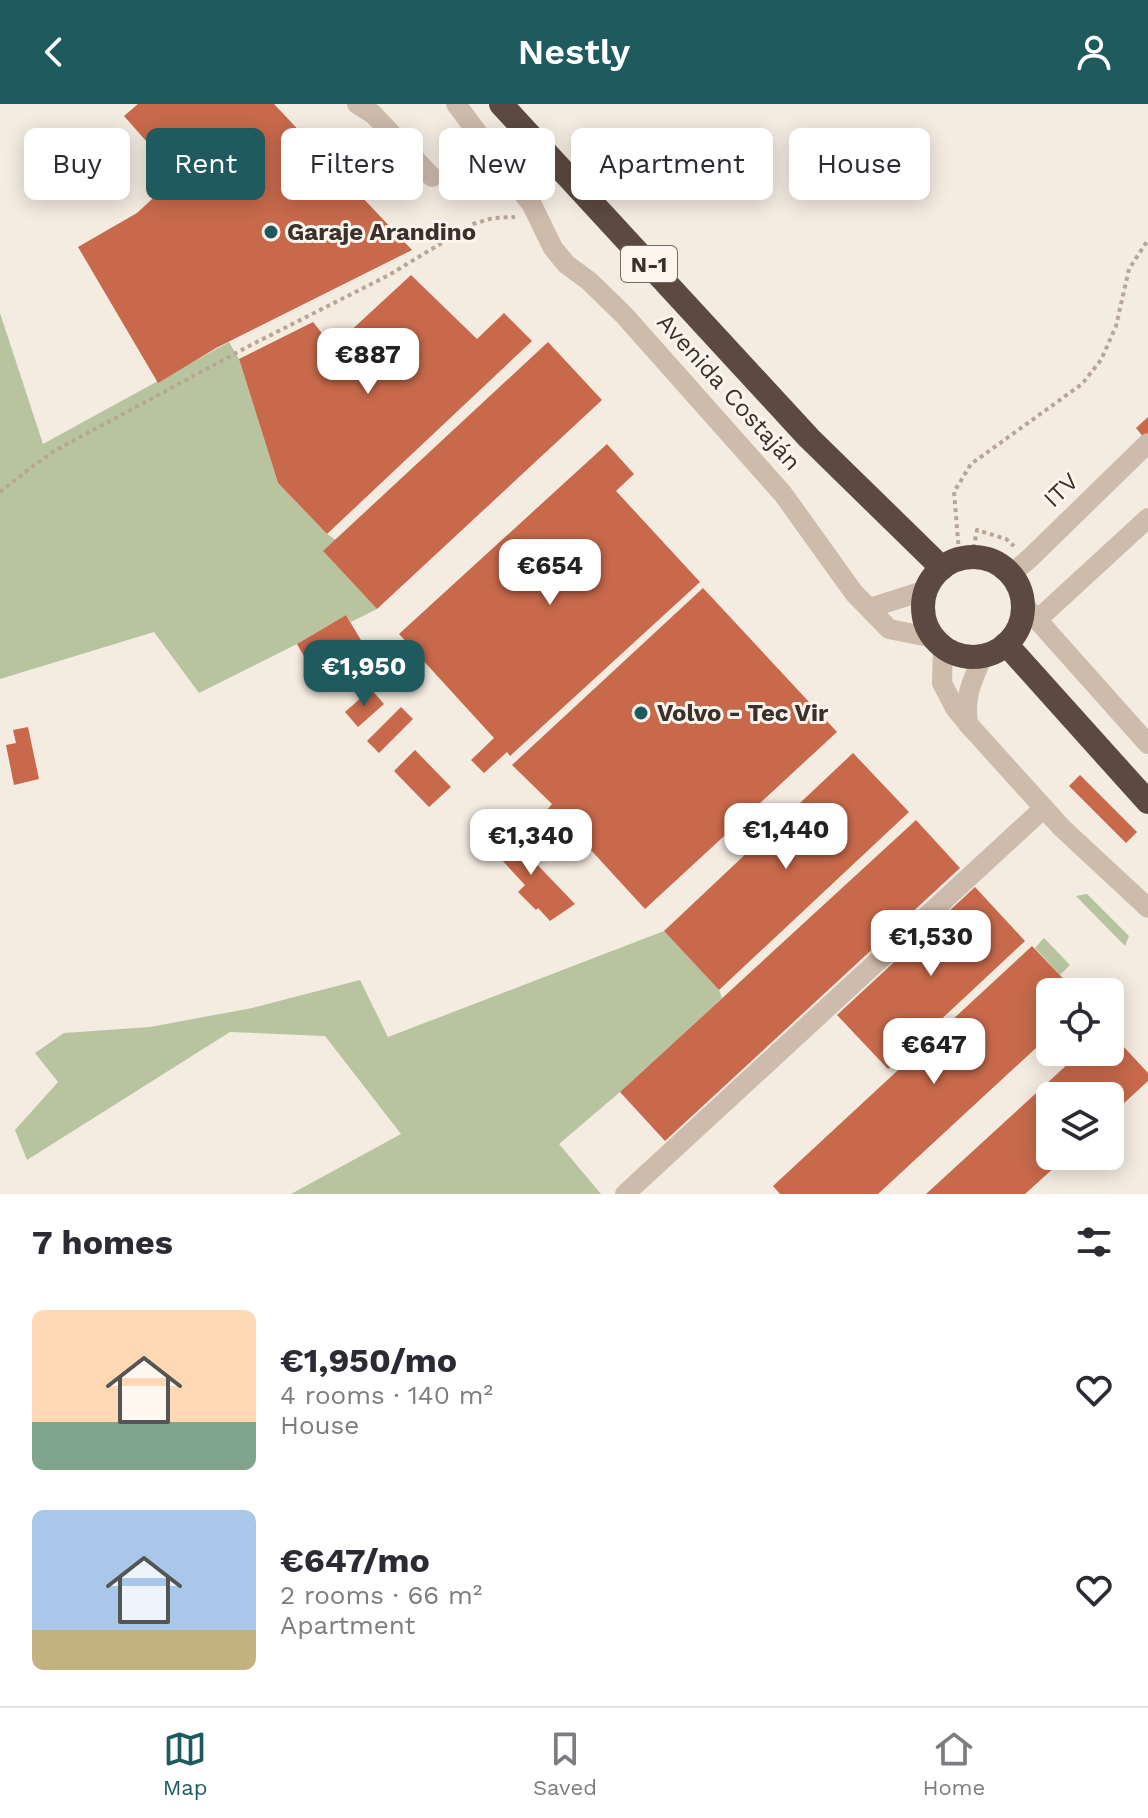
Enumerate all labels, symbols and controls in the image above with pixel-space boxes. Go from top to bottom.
icon: back [32,30,76,74]
icon: person [1072,30,1116,74]
text: Nestly [518,31,630,73]
chip: Buy [24,128,130,200]
chip: Rent [146,128,265,200]
chip: Filters [281,128,423,200]
chip: New [439,128,555,200]
chip: Apartment [571,128,773,200]
chip: House [789,128,930,200]
place label: Garaje Arandino [287,218,476,246]
marker: Garaje Arandino [262,223,280,241]
road number: N-1 [621,246,677,282]
street label: Avenida Costaján [651,308,807,476]
pin: €887 [321,328,415,396]
text: €887 [335,339,401,369]
street label: ITV [1038,467,1084,513]
pin: €654 [503,539,597,607]
text: €654 [517,550,583,580]
pin: €1,950 [299,640,429,708]
text: €1,950 [322,651,406,681]
place label: Volvo - Tec Vir [657,699,829,727]
marker: Volvo - Tec Vir [632,704,650,722]
pin: €1,440 [721,803,851,871]
pin: €1,340 [466,809,596,877]
text: €1,440 [742,814,830,844]
text: €1,340 [488,820,574,850]
pin: €1,530 [866,910,996,978]
text: €1,530 [889,921,973,951]
map controls [1036,978,1124,1170]
button: locate [1036,978,1124,1066]
pin: €647 [887,1018,981,1086]
text: €647 [901,1029,967,1059]
button: layers [1036,1082,1124,1170]
icon: filters [1072,1220,1116,1264]
text: 7 homes [32,1222,173,1262]
text: €1,950/mo [280,1340,457,1380]
icon: home [96,1342,192,1438]
icon: heart [1072,1368,1116,1412]
text: 4 rooms · 140 m² [280,1380,493,1410]
text: House [280,1410,359,1440]
text: €647/mo [280,1540,430,1580]
icon: home [96,1542,192,1638]
icon: heart [1072,1568,1116,1612]
text: 2 rooms · 66 m² [280,1580,482,1610]
text: Apartment [280,1610,416,1640]
tab: Map [163,1727,208,1800]
tab: Saved [533,1727,597,1800]
tab: Home [922,1727,985,1800]

